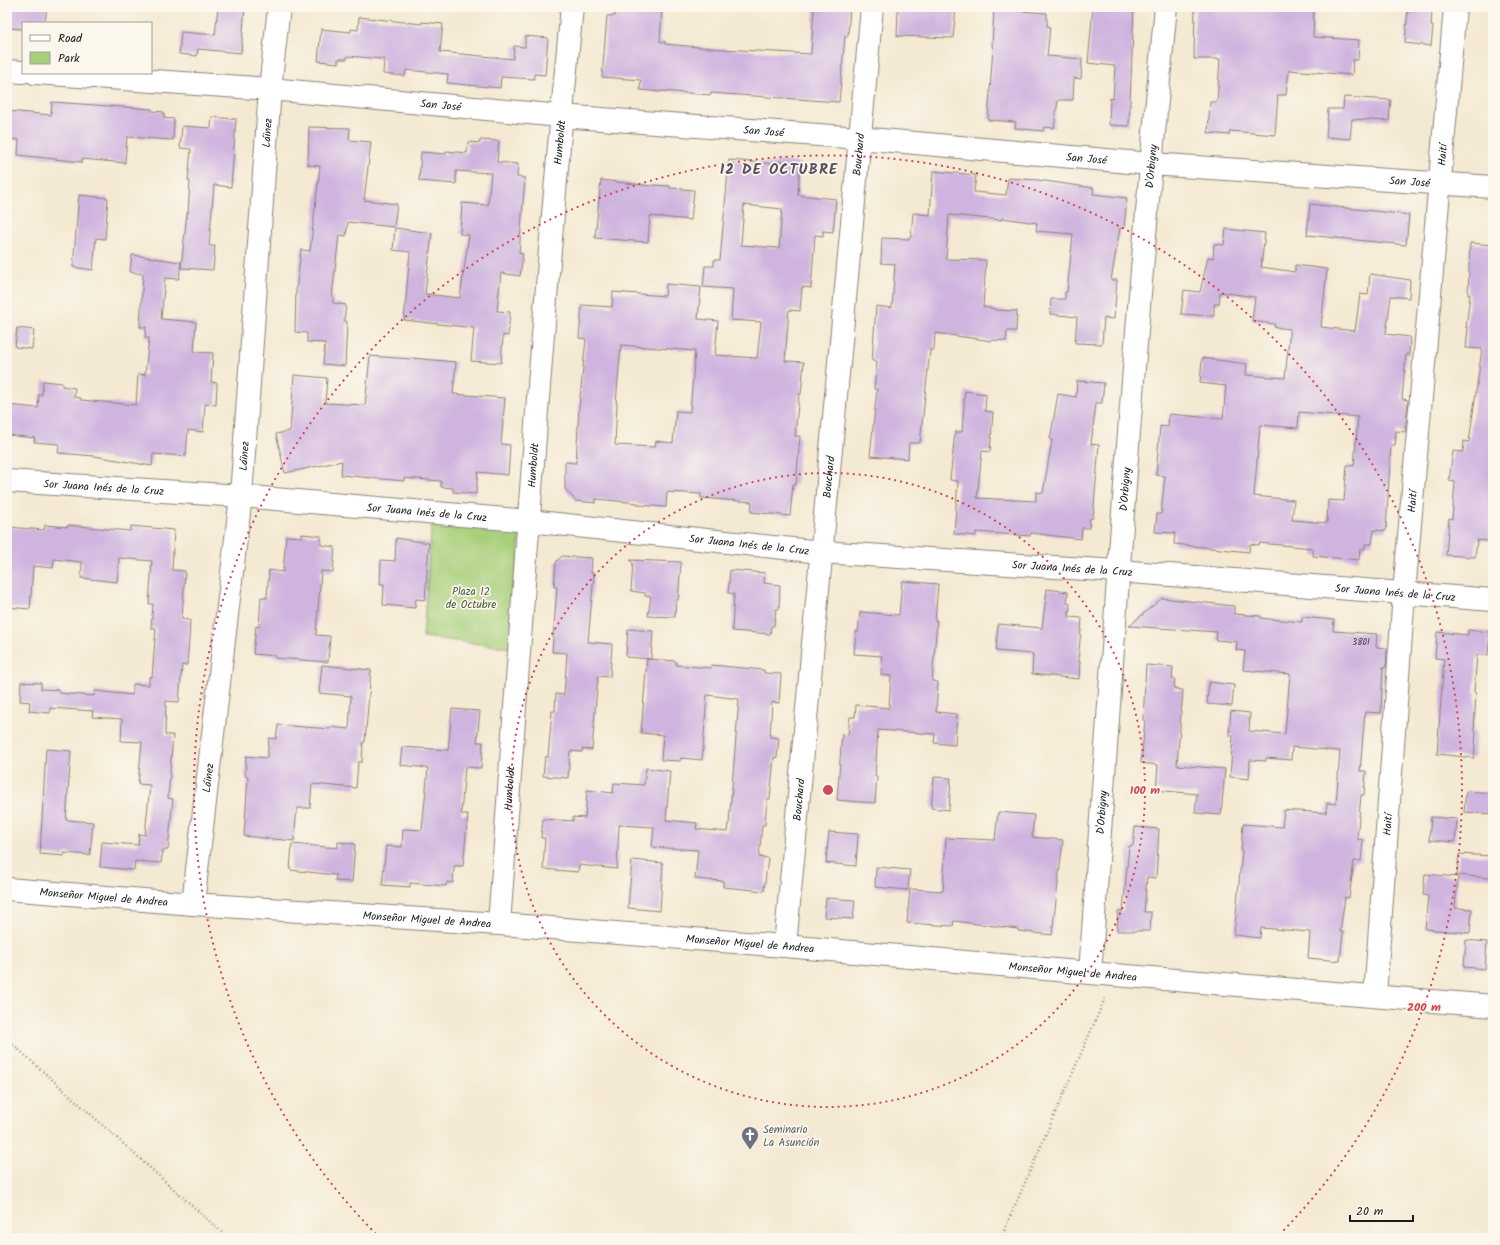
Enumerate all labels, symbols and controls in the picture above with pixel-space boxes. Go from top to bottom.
legend [22,22,152,74]
text: Road [58,29,83,48]
text: Park [58,49,80,68]
street label: San José [419,95,463,117]
street label: Láinez [258,117,278,148]
street label: Humboldt [549,119,571,165]
street label: San José [742,121,786,143]
street label: Bouchard [848,132,870,176]
street label: Haití [1433,141,1453,167]
street label: D'Orbigny [1141,143,1163,189]
street label: San José [1065,148,1109,170]
district label: 12 DE OCTUBRE [720,158,838,182]
street label: San José [1389,172,1432,193]
street label: Láinez [235,440,255,471]
street label: Humboldt [523,442,545,488]
street label: Bouchard [819,455,840,499]
street label: D'Orbigny [1115,466,1136,512]
street label: Sor Juana Inés de la Cruz [43,475,165,501]
street label: Haití [1403,487,1423,513]
street label: Sor Juana Inés de la Cruz [366,499,488,527]
street label: Sor Juana Inés de la Cruz [688,530,810,561]
street label: Sor Juana Inés de la Cruz [1011,556,1133,582]
street label: Sor Juana Inés de la Cruz [1334,580,1456,607]
park label: Plaza 12 de Octubre [446,583,496,614]
house number: 3801 [1352,635,1370,650]
street label: Láinez [198,762,220,794]
street label: Humboldt [499,765,521,811]
street label: Bouchard [789,777,811,822]
text: 100 m [1130,781,1160,800]
centre of rings [821,783,835,797]
street label: D'Orbigny [1092,789,1113,835]
street label: Haití [1379,810,1398,836]
street label: Monseñor Miguel de Andrea [39,884,169,912]
street label: Monseñor Miguel de Andrea [362,907,492,933]
street label: Monseñor Miguel de Andrea [685,930,815,959]
street label: Monseñor Miguel de Andrea [1008,958,1138,987]
text: 200 m [1407,998,1441,1017]
place label: Seminario La Asunción [763,1121,820,1152]
church icon: Seminario La Asunción [740,1125,760,1150]
scale bar [1350,1197,1413,1223]
text: 20 m [1356,1202,1384,1221]

